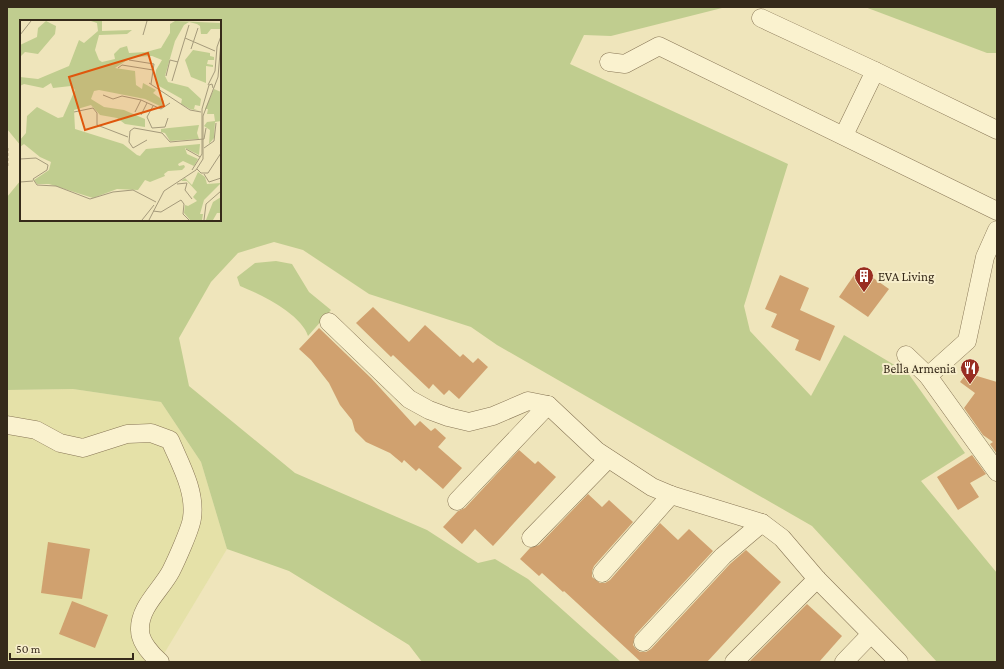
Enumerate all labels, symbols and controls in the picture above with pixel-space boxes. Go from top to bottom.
inset map [20,20,221,221]
building icon: EVA Living [853,265,875,293]
place label: EVA Living [878,269,935,284]
restaurant icon: Bella Armenia [959,357,981,385]
place label: Bella Armenia [883,361,956,376]
scale bar [10,635,133,661]
text: 50 m [16,642,41,656]

